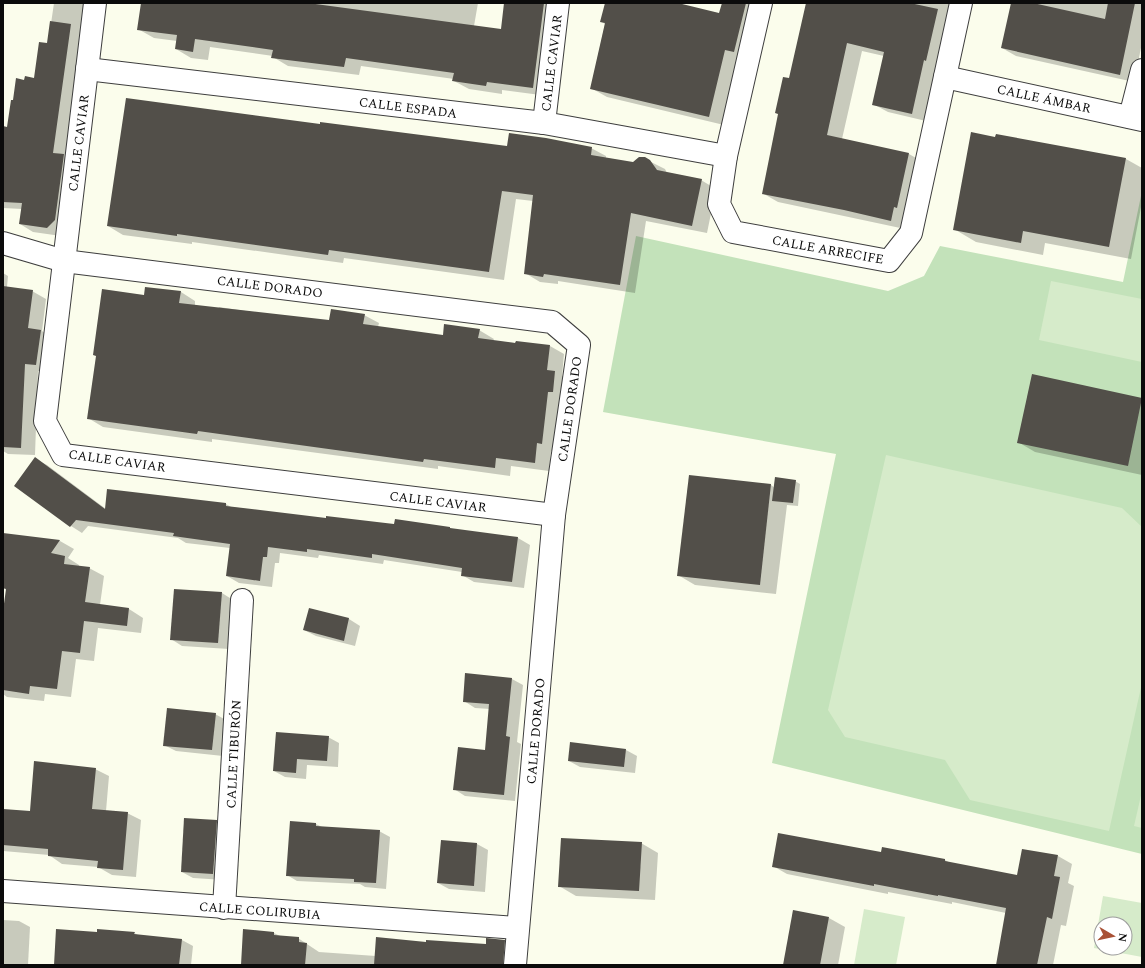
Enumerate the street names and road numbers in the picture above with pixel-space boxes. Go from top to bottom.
street label: CALLE CAVIAR [536,13,568,113]
street label: CALLE ÁMBAR [995,79,1093,119]
street label: CALLE ESPADA [358,92,458,124]
street label: CALLE CAVIAR [63,93,95,193]
street label: CALLE ARRECIFE [770,230,885,270]
street label: CALLE DORADO [216,271,324,303]
street label: CALLE DORADO [553,355,587,463]
street label: CALLE CAVIAR [67,444,167,478]
street label: CALLE CAVIAR [388,486,488,518]
street label: CALLE DORADO [521,677,551,785]
street label: CALLE TIBURÓN [221,699,247,809]
street label: CALLE COLIRUBIA [198,897,322,925]

